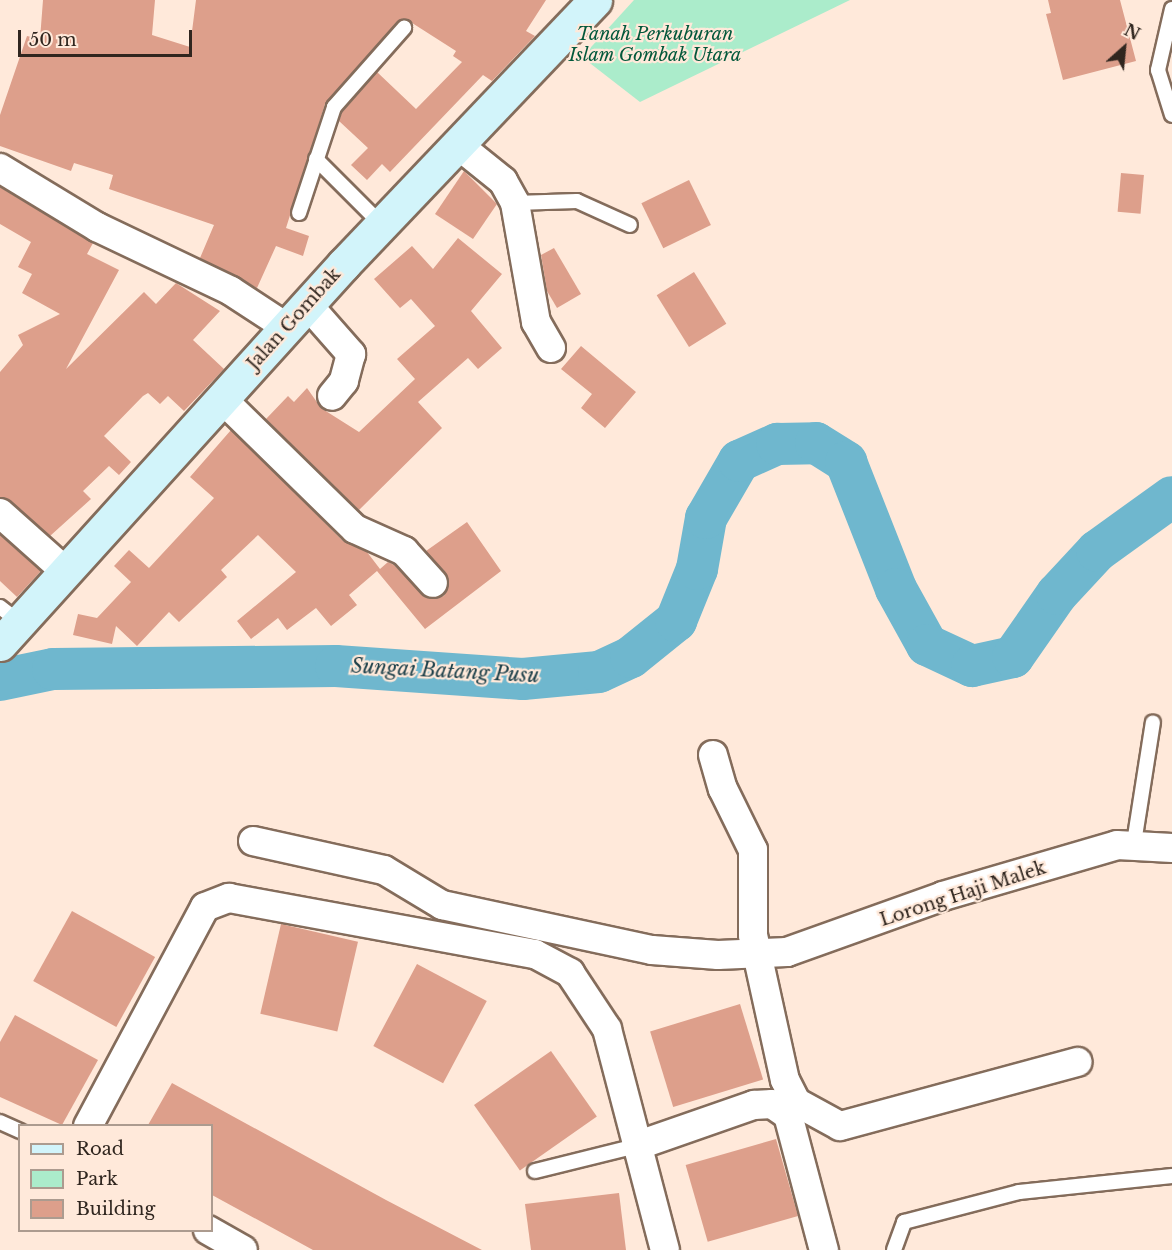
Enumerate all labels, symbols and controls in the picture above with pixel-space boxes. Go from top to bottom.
scale bar [21,18,195,56]
north arrow [1094,18,1154,78]
text: N [1121,20,1143,44]
park label: Tanah Perkuburan Islam Gombak Utara [568,24,742,66]
text: 50 m [29,29,77,51]
street label: Jalan Gombak [243,264,345,374]
water label: Sungai Batang Pusu [350,654,540,688]
street label: Lorong Haji Malek [877,857,1049,931]
legend [18,1124,213,1232]
text: Road [76,1138,124,1160]
text: Park [76,1168,118,1190]
text: Building [76,1198,155,1220]

